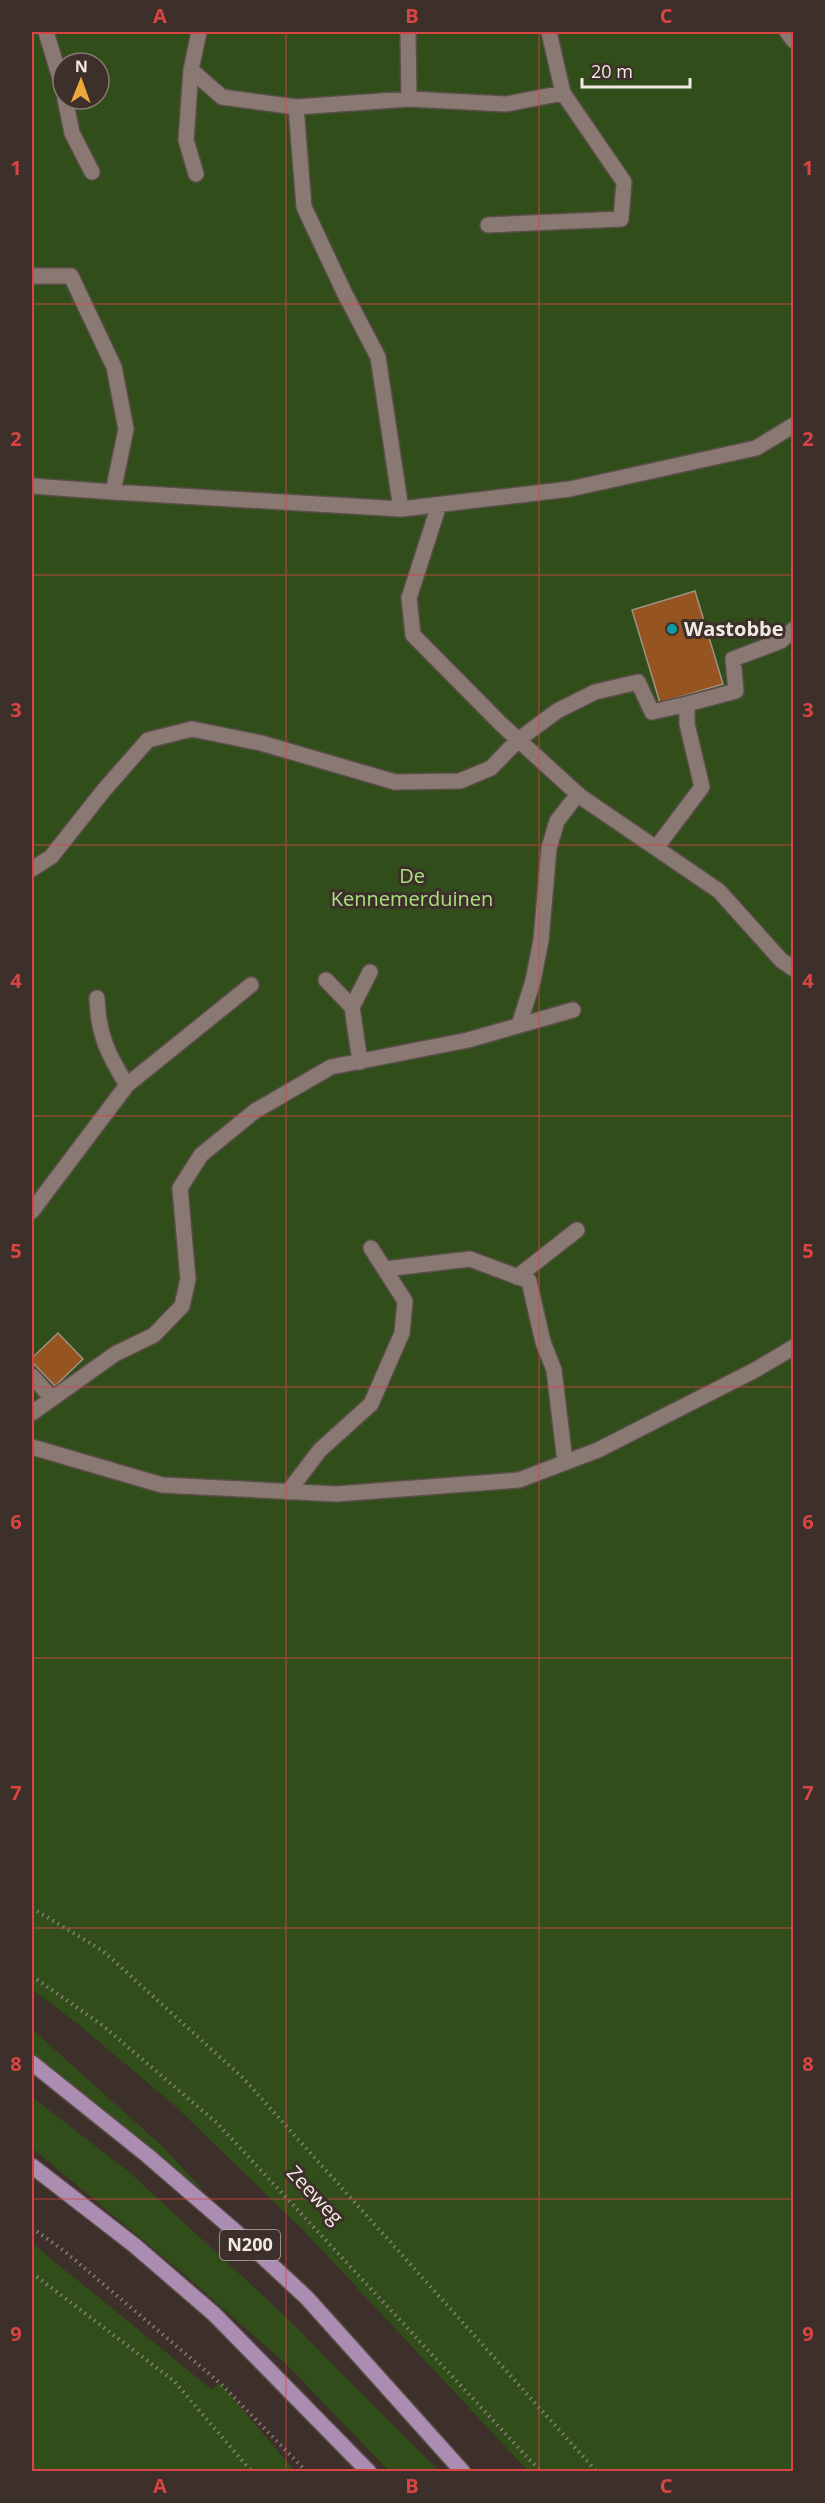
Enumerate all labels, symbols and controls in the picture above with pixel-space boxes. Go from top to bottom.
text: A [153,2,167,29]
text: B [405,2,419,29]
text: C [660,2,673,29]
north arrow [51,51,111,111]
scale bar [582,51,690,89]
text: N [75,55,88,77]
text: 20 m [591,59,633,83]
text: 1 [10,154,22,181]
text: 1 [802,154,814,181]
text: 2 [10,425,22,452]
text: 2 [802,425,814,452]
place label: Wastobbe [684,615,784,642]
marker: Wastobbe [665,622,679,636]
text: 3 [10,696,22,723]
text: 3 [802,696,814,723]
park label: De Kennemerduinen [331,862,493,912]
text: 4 [10,967,22,994]
text: 4 [802,967,814,994]
text: 5 [10,1237,22,1264]
text: 5 [802,1237,814,1264]
text: 6 [10,1508,22,1535]
text: 6 [802,1508,814,1535]
text: 7 [10,1779,22,1806]
text: 7 [802,1779,814,1806]
text: 8 [10,2050,22,2077]
text: 8 [802,2050,814,2077]
street label: Zeeweg [281,2159,350,2230]
road number: N200 [220,2230,280,2260]
text: 9 [10,2320,22,2347]
text: 9 [802,2320,814,2347]
text: A [153,2472,167,2499]
text: B [405,2472,419,2499]
text: C [660,2472,673,2499]

